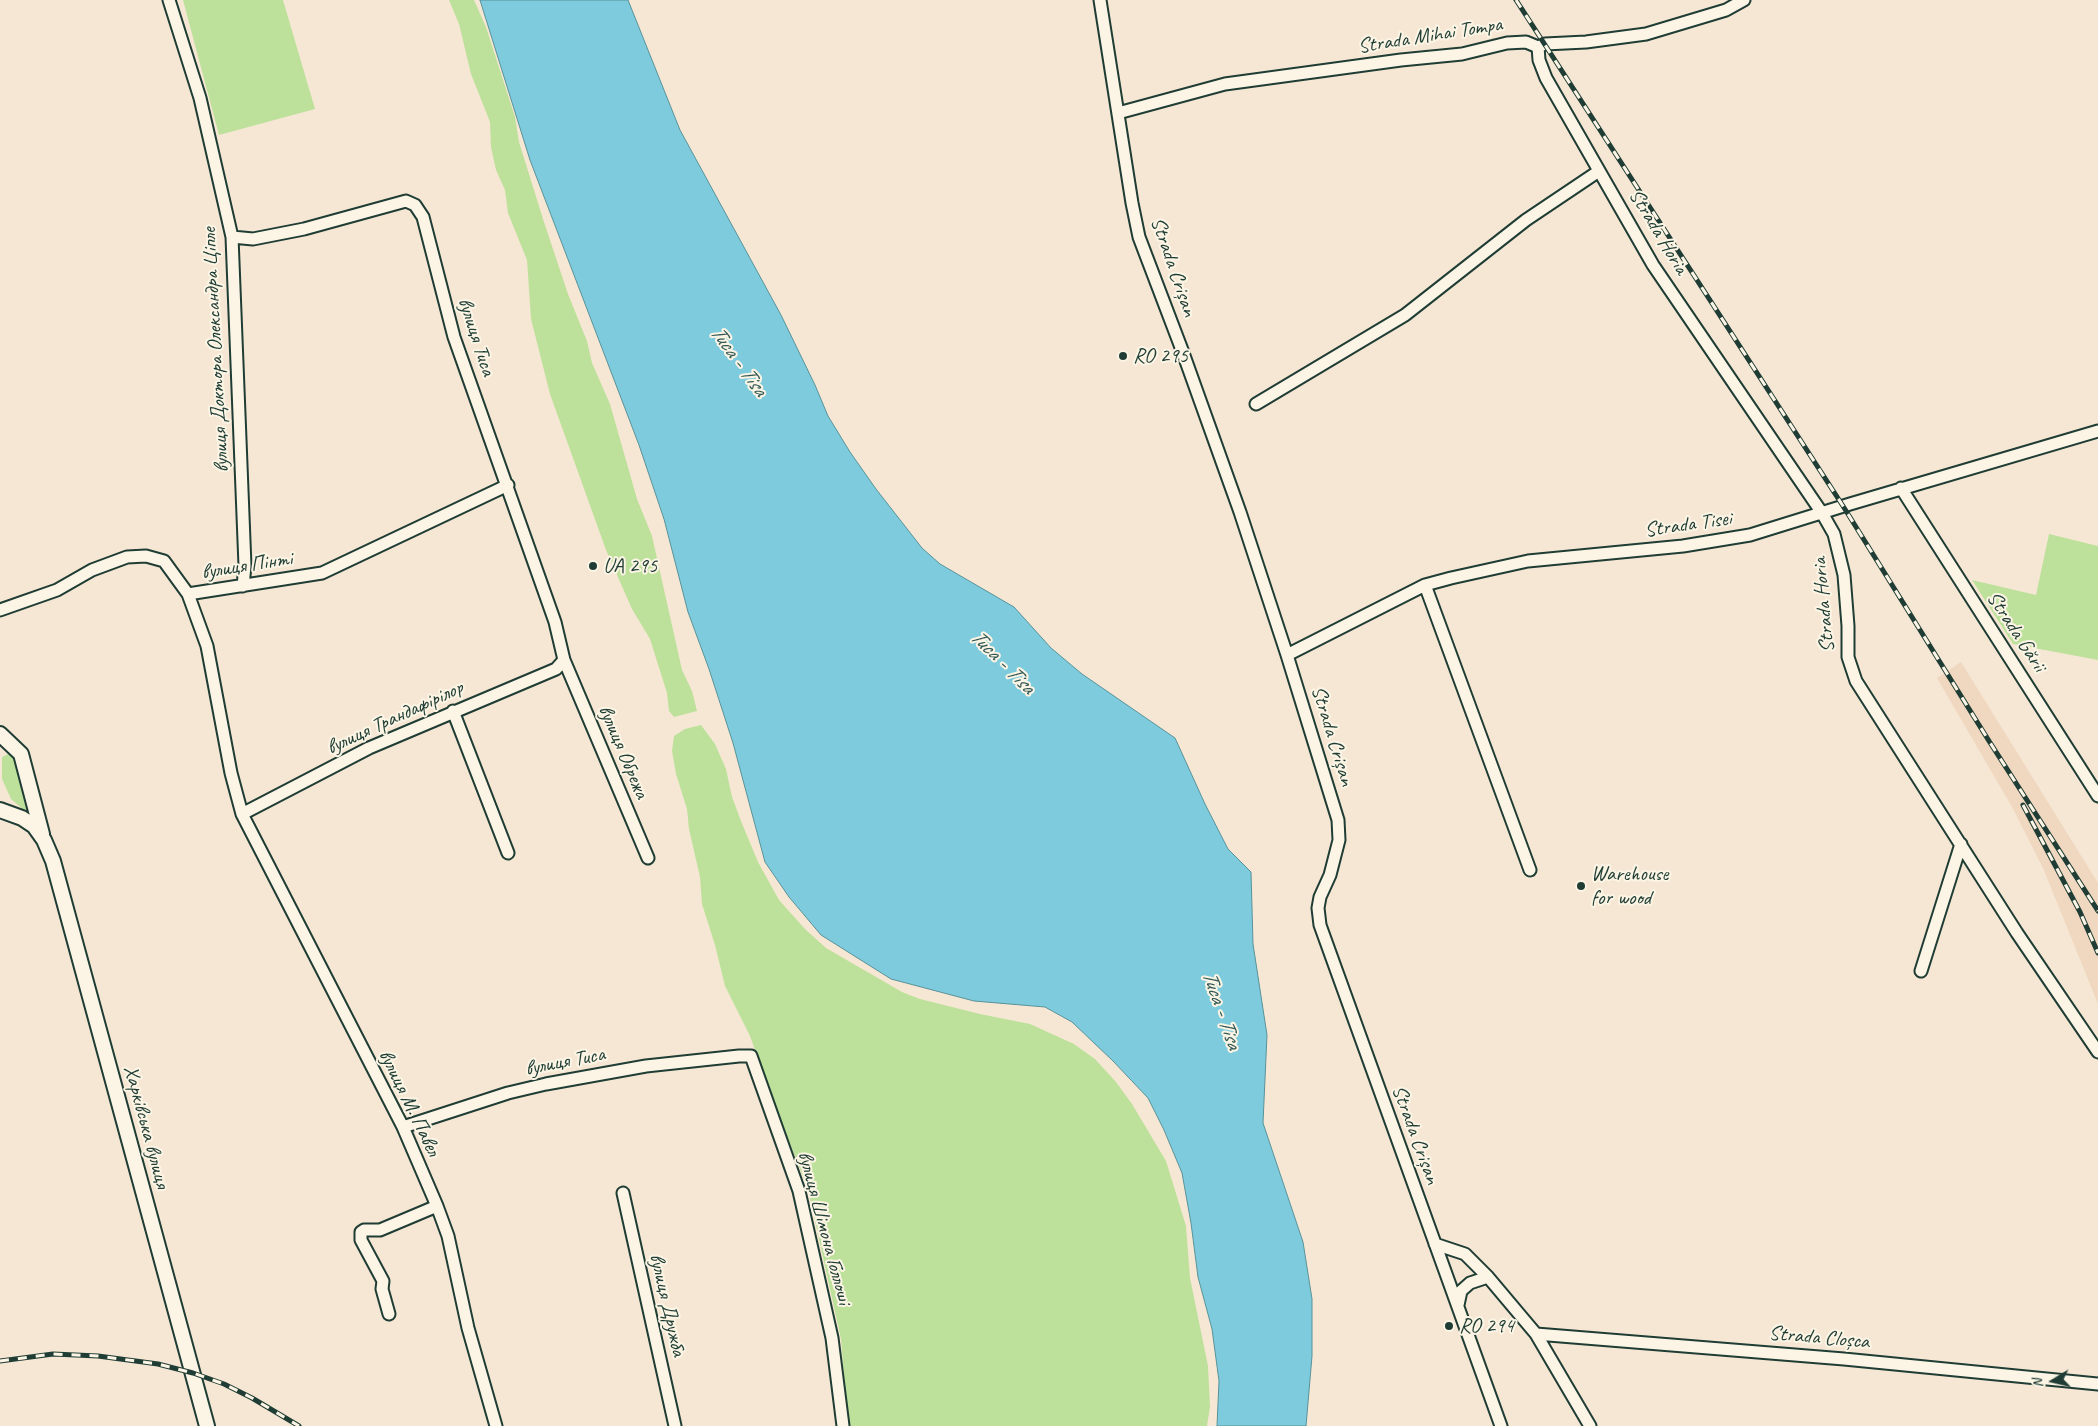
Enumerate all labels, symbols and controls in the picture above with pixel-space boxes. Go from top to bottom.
street label: Strada Mihai Tompa [1356,12,1504,60]
street label: Strada Horia [1623,185,1693,279]
street label: Strada Crișan [1144,214,1202,320]
street label: вулиця Доктора Олександра Ціпле [197,227,235,473]
street label: вулиця Тиса [452,295,500,379]
water label: Тиса - Tisa [704,320,772,402]
place label: RO 295 [1133,343,1188,369]
marker: RO 295 [1117,350,1129,362]
street label: Strada Tisei [1643,506,1733,544]
street label: вулиця Пінті [200,546,294,586]
place label: UA 295 [603,553,657,579]
street label: Strada Horia [1807,556,1841,654]
marker: UA 295 [587,560,599,572]
street label: Strada Gării [1981,587,2051,677]
water label: Тиса - Tisa [964,624,1040,700]
street label: вулиця Трандафірілор [323,675,467,761]
street label: Strada Crișan [1305,683,1359,789]
street label: вулиця Обрежа [592,701,654,803]
place label: Warehouse for wood [1591,861,1668,911]
marker: Warehouse for wood [1575,880,1587,892]
water label: Тиса - Tisa [1195,967,1247,1053]
street label: вулиця Тиса [523,1042,607,1082]
street label: вулиця М. Павел [372,1046,446,1160]
street label: Харківська вулиця [117,1063,175,1191]
street label: Strada Crișan [1385,1082,1445,1188]
street label: вулиця Шімона Голлоші [791,1148,857,1308]
street label: вулиця Дружба [643,1251,691,1359]
place label: RO 294 [1459,1313,1514,1339]
marker: RO 294 [1443,1320,1455,1332]
street label: Strada Cloșca [1768,1321,1870,1355]
north arrow [2028,1356,2078,1406]
text: N [2029,1378,2047,1389]

